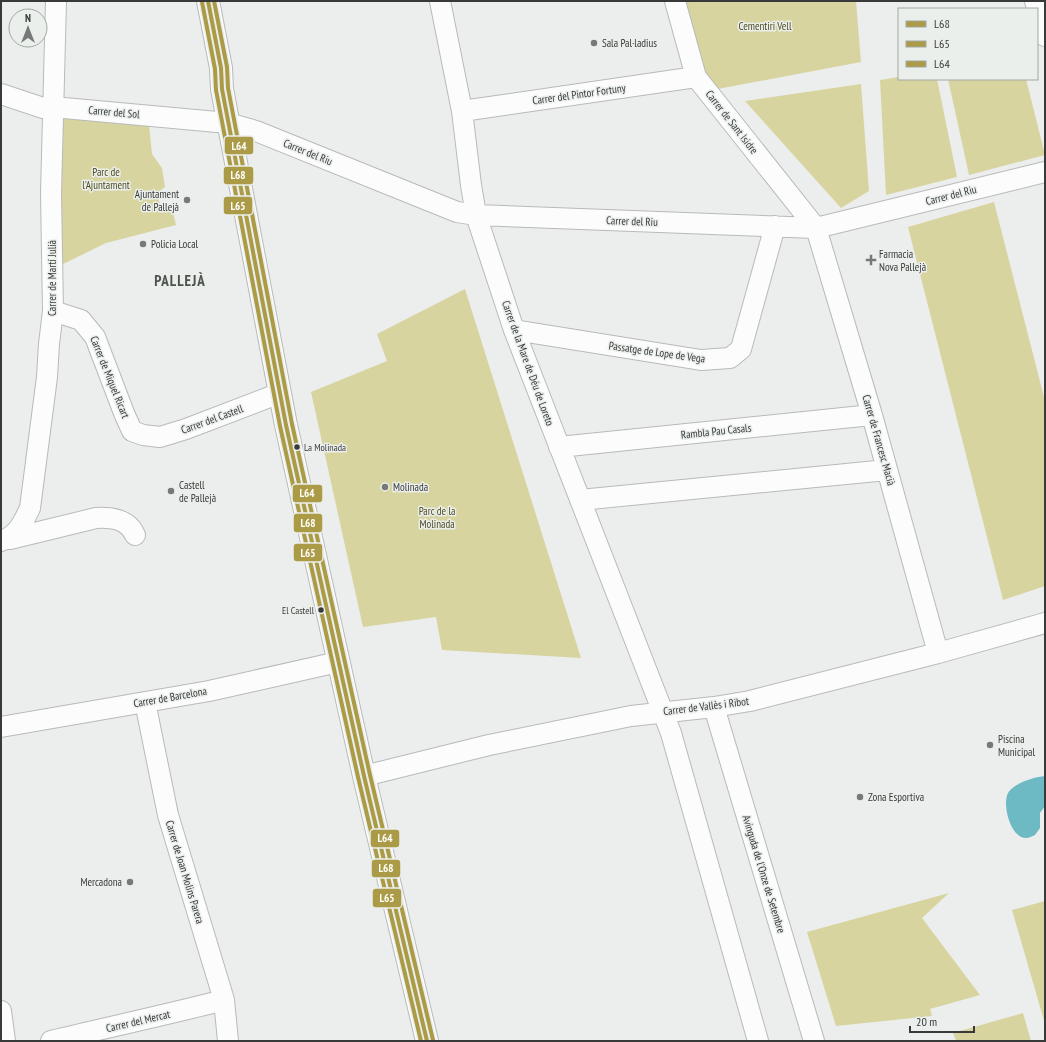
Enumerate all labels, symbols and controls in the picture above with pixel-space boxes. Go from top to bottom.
north arrow [8,8,48,48]
legend [898,8,1038,80]
text: N [25,11,31,25]
text: L68 [934,16,950,31]
park label: Cementiri Vell [739,19,792,33]
place label: Sala Pal·ladius [602,36,657,50]
text: L65 [934,36,950,51]
marker: Sala Pal·ladius [589,38,599,48]
text: L64 [934,56,950,71]
street label: Carrer del Pintor Fortuny [531,80,627,107]
street label: Carrer de Sant Isidre [703,87,762,157]
street label: Carrer del Sol [88,103,141,121]
line badge: L64 [224,136,254,155]
street label: Carrer del Riu [281,136,335,168]
text: L64 [231,139,247,153]
park label: Parc de l'Ajuntament [82,165,130,192]
line badge: L68 [223,166,254,185]
text: L68 [230,168,246,182]
street label: Carrer del Riu [924,182,978,208]
place label: Ajuntament de Pallejà [135,187,179,214]
marker: Ajuntament de Pallejà [182,195,192,205]
line badge: L65 [223,196,253,215]
text: L65 [230,199,246,213]
street label: Carrer del Riu [606,213,658,229]
place label: Policia Local [151,237,199,251]
marker: Policia Local [138,239,148,249]
street label: Carrer de Martí Julià [45,240,59,316]
place label: Farmacia Nova Pallejà [879,247,926,274]
marker: Farmacia Nova Pallejà [866,255,876,265]
district label: PALLEJÀ [154,271,206,290]
street label: Carrer de la Mare de Déu de Loreto [499,298,557,428]
street label: Carrer de Miquel Ricart [87,334,133,420]
street label: Passatge de Lope de Vega [608,338,706,366]
street label: Carrer de Francesc Macià [859,393,899,487]
street label: Carrer del Castell [179,401,245,437]
street label: Rambla Pau Casals [680,420,752,442]
place label: La Molinada [304,441,346,454]
marker: La Molinada [292,442,302,452]
place label: Castell de Pallejà [179,478,216,505]
place label: Molinada [393,480,428,494]
marker: Molinada [380,482,390,492]
line badge: L64 [292,484,323,503]
marker: Castell de Pallejà [166,486,176,496]
text: L64 [299,486,315,500]
park label: Parc de la Molinada [419,504,455,531]
line badge: L68 [293,513,323,533]
text: L68 [300,516,316,530]
line badge: L65 [293,543,323,562]
text: L65 [300,546,316,560]
place label: El Castell [282,604,315,617]
marker: El Castell [316,605,326,615]
street label: Carrer de Barcelona [132,684,208,710]
street label: Carrer de Vallès i Ribot [662,694,750,718]
place label: Piscina Municipal [998,732,1035,759]
marker: Piscina Municipal [985,740,995,750]
place label: Zona Esportiva [868,790,924,804]
marker: Zona Esportiva [855,792,865,802]
street label: Avinguda de l'Onze de Setembre [739,813,789,935]
street label: Carrer de Joan Molins Parera [163,819,207,925]
line badge: L64 [370,829,400,848]
text: L64 [377,831,393,845]
line badge: L68 [371,859,401,878]
text: L68 [378,861,394,875]
place label: Mercadona [80,875,122,889]
marker: Mercadona [125,877,135,887]
line badge: L65 [372,888,402,908]
text: L65 [379,891,395,905]
street label: Carrer del Mercat [105,1007,171,1035]
scale bar [910,1008,974,1034]
text: 20 m [916,1014,937,1029]

